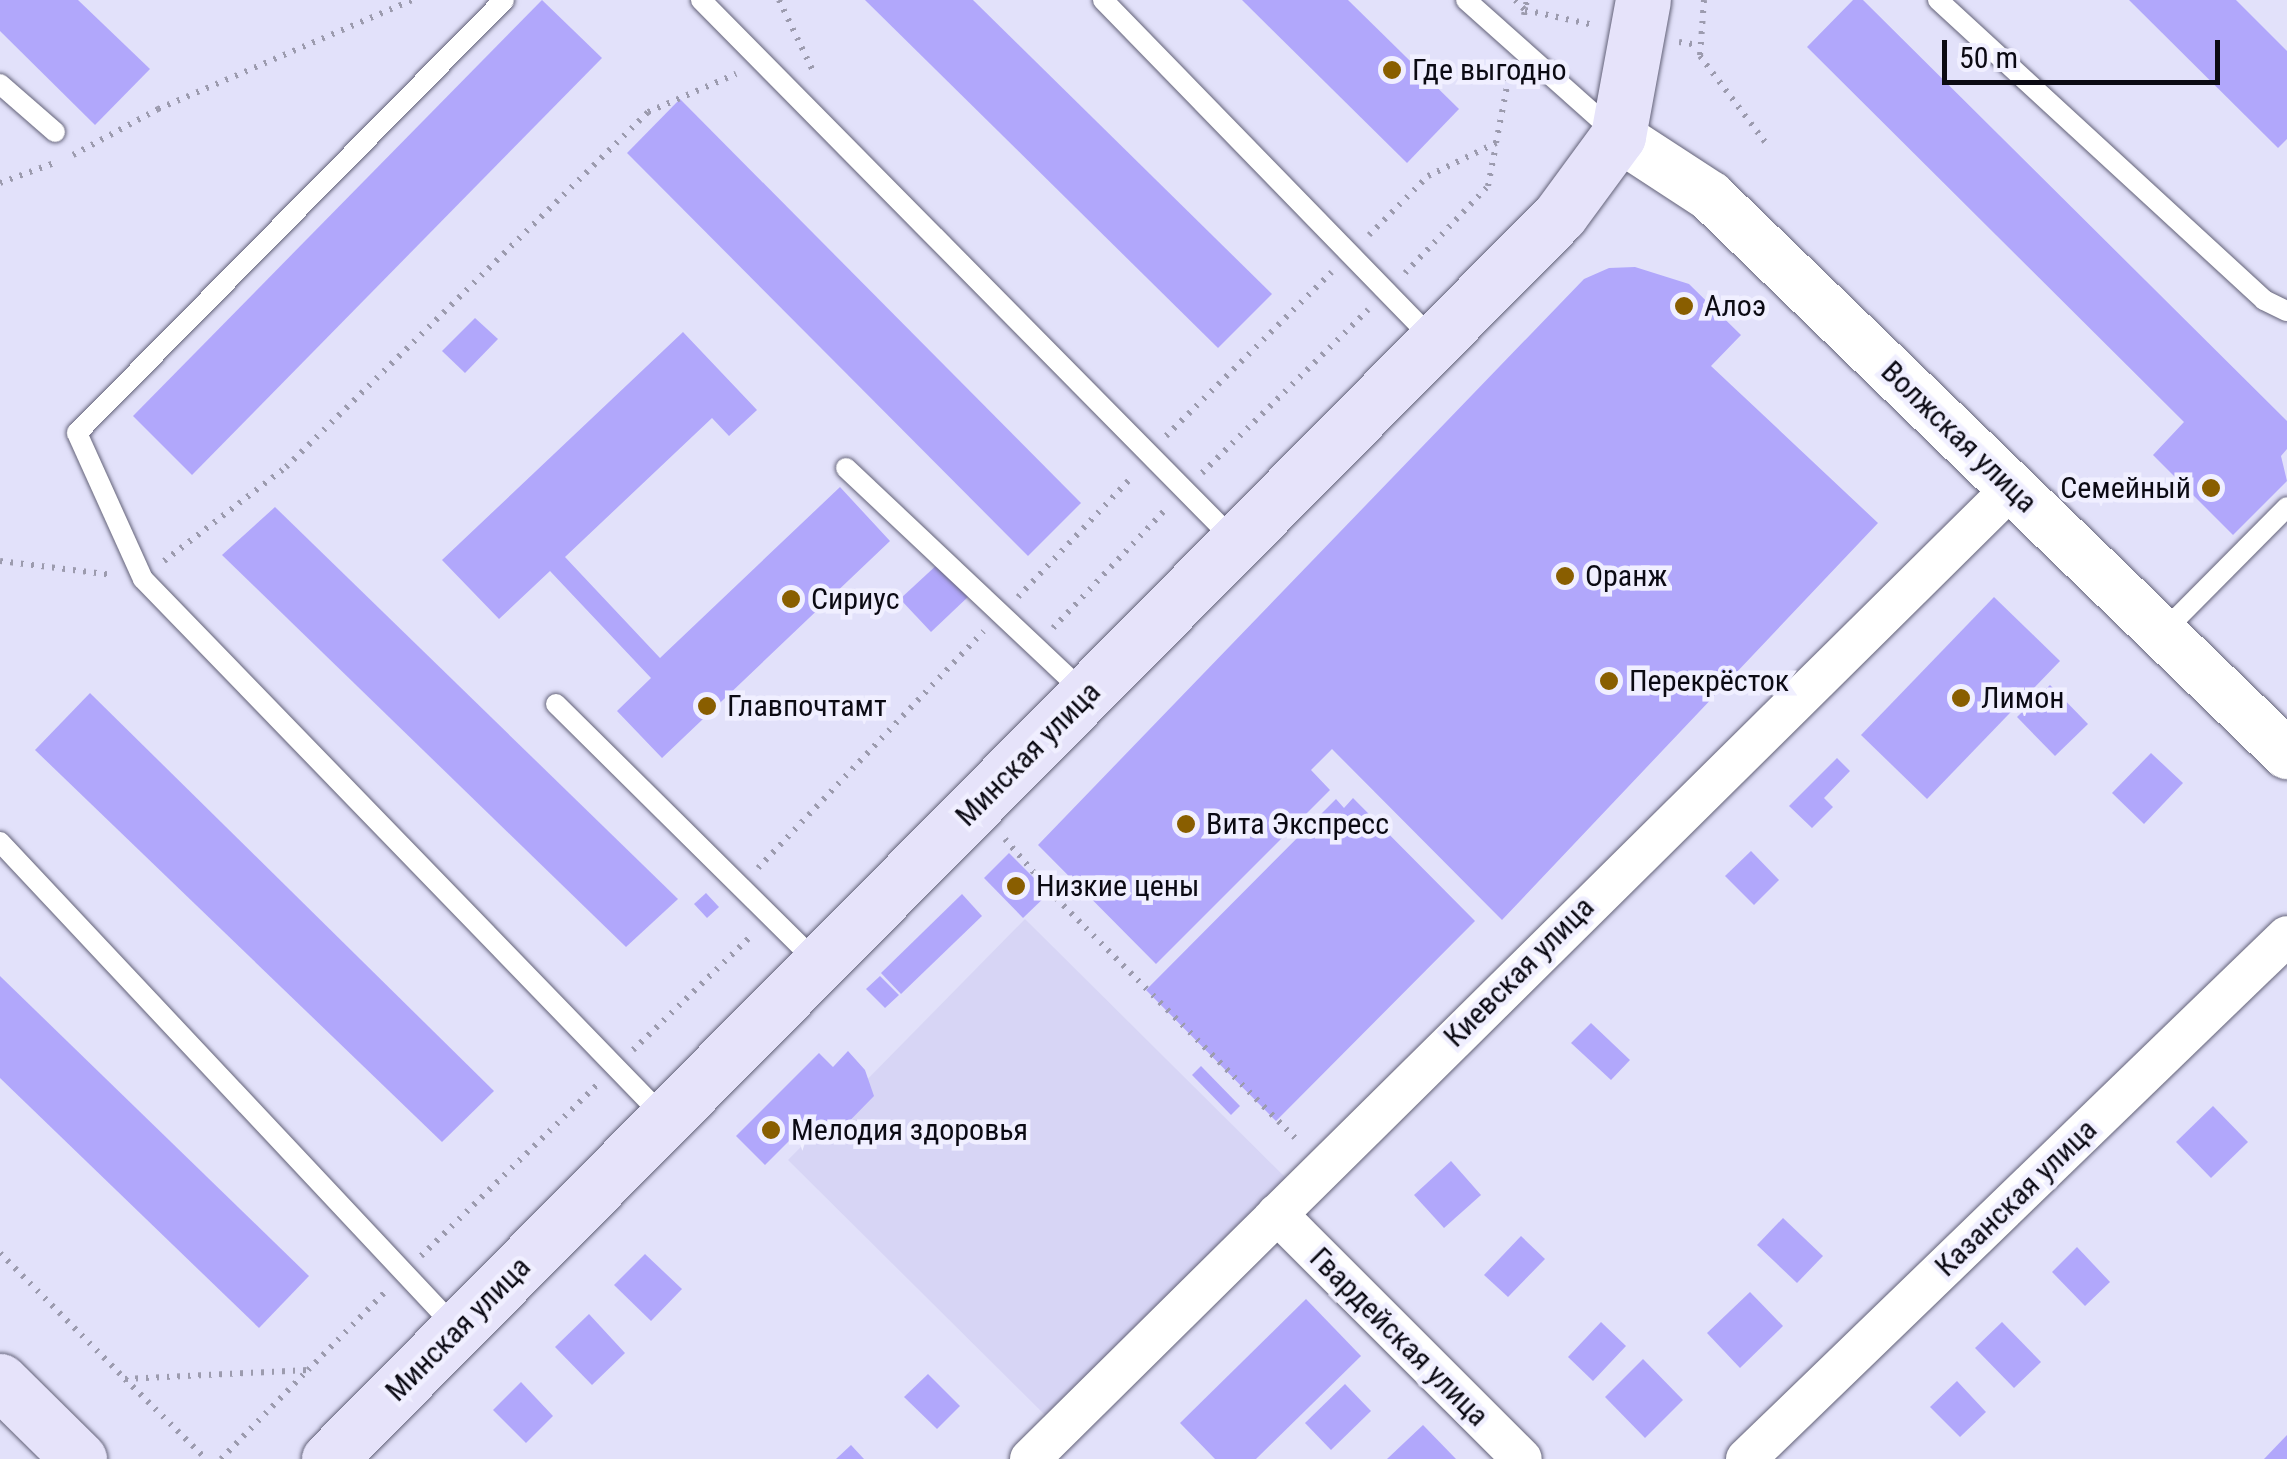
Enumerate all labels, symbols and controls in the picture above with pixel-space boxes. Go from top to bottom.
scale bar [1947,20,2224,82]
text: 50 m [1959,40,2018,75]
place label: Где выгодно [1412,52,1567,88]
marker: Где выгодно [1381,59,1403,81]
place label: Алоэ [1704,288,1766,324]
marker: Алоэ [1673,295,1695,317]
street label: Волжская улица [1874,354,2044,520]
place label: Семейный [2060,470,2191,506]
marker: Семейный [2200,477,2222,499]
place label: Оранж [1585,558,1667,594]
marker: Оранж [1554,565,1576,587]
place label: Сириус [811,581,900,617]
marker: Сириус [780,588,802,610]
place label: Перекрёсток [1629,663,1789,699]
marker: Перекрёсток [1598,670,1620,692]
street label: Минская улица [948,674,1108,834]
place label: Лимон [1981,680,2064,716]
marker: Лимон [1950,687,1972,709]
place label: Главпочтамт [727,688,887,724]
marker: Главпочтамт [696,695,718,717]
place label: Вита Экспресс [1206,806,1389,842]
marker: Вита Экспресс [1175,813,1197,835]
place label: Низкие цены [1036,868,1199,904]
marker: Низкие цены [1005,875,1027,897]
street label: Киевская улица [1436,889,1602,1055]
place label: Мелодия здоровья [791,1112,1028,1148]
street label: Казанская улица [1928,1112,2104,1284]
marker: Мелодия здоровья [760,1119,782,1141]
street label: Гвардейская улица [1302,1240,1496,1434]
street label: Минская улица [378,1249,538,1409]

